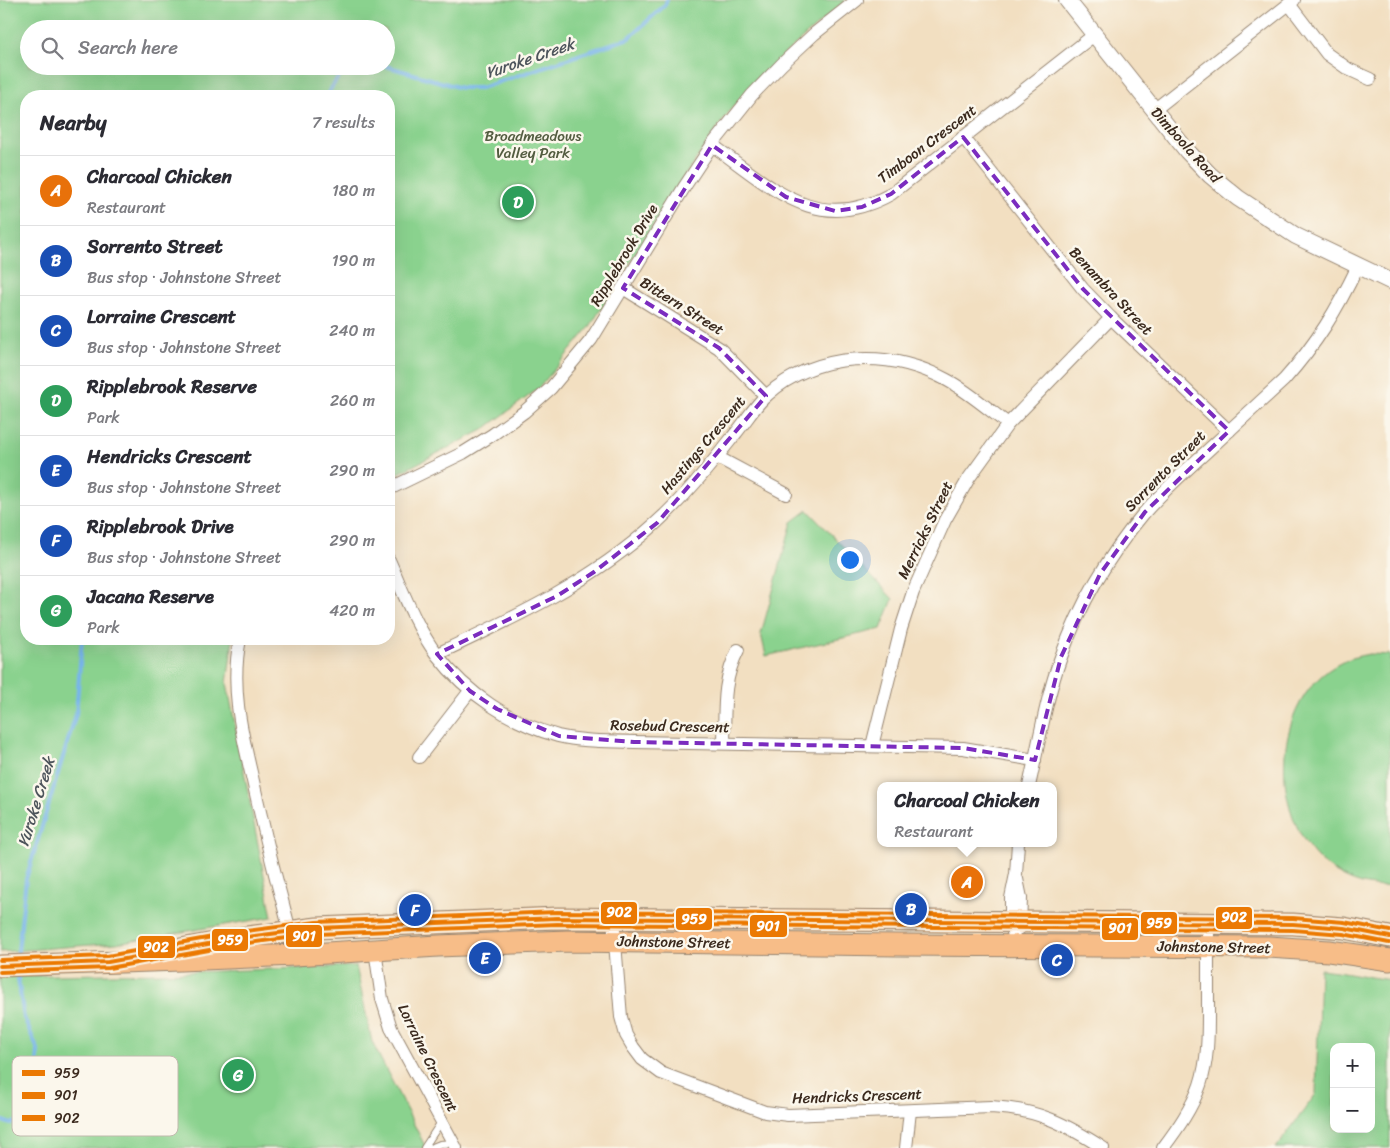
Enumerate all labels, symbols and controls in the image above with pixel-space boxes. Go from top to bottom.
search box [20,20,395,75]
water label: Yuroke Creek [482,28,581,87]
text: Search here [78,31,178,64]
icon: search [38,34,66,62]
street label: Timboon Crescent [872,98,983,190]
street label: Dimboola Road [1144,101,1228,190]
text: Nearby [40,104,106,142]
text: 7 results [312,108,375,137]
park label: Broadmeadows Valley Park [485,123,582,166]
text: Charcoal Chicken [87,160,232,193]
text: A [51,176,61,205]
text: 180 m [332,176,375,205]
pin: D [502,183,534,221]
text: Restaurant [87,193,166,222]
street label: Ripplebrook Drive [583,199,665,311]
text: Sorrento Street [87,230,223,263]
street label: Benambra Street [1063,240,1160,342]
text: B [51,246,61,275]
text: 190 m [332,246,375,275]
text: Bus stop · Johnstone Street [87,263,282,292]
street label: Bittern Street [635,270,730,343]
text: Lorraine Crescent [87,300,236,333]
text: C [51,316,61,345]
text: 240 m [329,316,375,345]
text: Bus stop · Johnstone Street [87,333,282,362]
text: Ripplebrook Reserve [87,370,257,403]
text: D [51,386,61,415]
text: 260 m [330,386,375,415]
street label: Hastings Crescent [654,389,753,500]
text: Park [87,403,120,432]
street label: Sorrento Street [1118,424,1212,518]
text: Hendricks Crescent [87,440,252,473]
text: E [52,456,60,485]
text: 290 m [329,456,375,485]
text: Bus stop · Johnstone Street [87,473,282,502]
street label: Merricks Street [890,476,960,583]
text: Ripplebrook Drive [87,510,234,543]
text: F [52,526,60,555]
text: 290 m [329,526,375,555]
text: Bus stop · Johnstone Street [87,543,282,572]
your location [837,547,863,573]
text: Jacana Reserve [87,580,214,613]
text: G [51,596,61,625]
text: 420 m [329,596,375,625]
text: Park [87,613,120,642]
street label: Rosebud Crescent [610,712,730,740]
water label: Yuroke Creek [9,751,64,850]
popup [877,782,1057,847]
text: Charcoal Chicken [895,784,1039,817]
text: Restaurant [895,817,974,846]
pin: A [951,863,983,901]
pin: B [895,890,927,928]
pin: F [399,891,431,929]
text: 902 [606,900,633,925]
line badge: 902 [600,901,638,925]
text: 902 [1221,905,1248,930]
line badge: 902 [1215,906,1253,930]
line badge: 959 [675,907,713,931]
text: 959 [681,907,707,932]
line badge: 959 [1140,911,1178,935]
text: 959 [1146,911,1172,936]
line badge: 901 [749,914,788,938]
text: 901 [756,914,780,939]
text: 901 [1108,916,1132,941]
line badge: 901 [1101,917,1139,941]
line badge: 901 [285,924,323,948]
text: 901 [292,924,316,949]
line badge: 959 [211,928,249,952]
text: 959 [217,928,243,953]
street label: Johnstone Street [616,928,732,956]
street label: Johnstone Street [1156,933,1272,961]
line badge: 902 [137,935,176,959]
text: 902 [143,935,170,960]
pin: E [469,939,501,977]
pin: C [1041,941,1073,979]
street label: Lorraine Crescent [391,999,466,1117]
map controls [1330,1043,1375,1133]
button: + [1330,1043,1375,1088]
legend [12,1056,178,1136]
pin: G [222,1056,254,1094]
text: 959 [54,1061,80,1086]
street label: Hendricks Crescent [792,1081,923,1111]
text: 901 [54,1083,77,1108]
button: − [1330,1088,1375,1133]
text: 902 [54,1106,80,1131]

